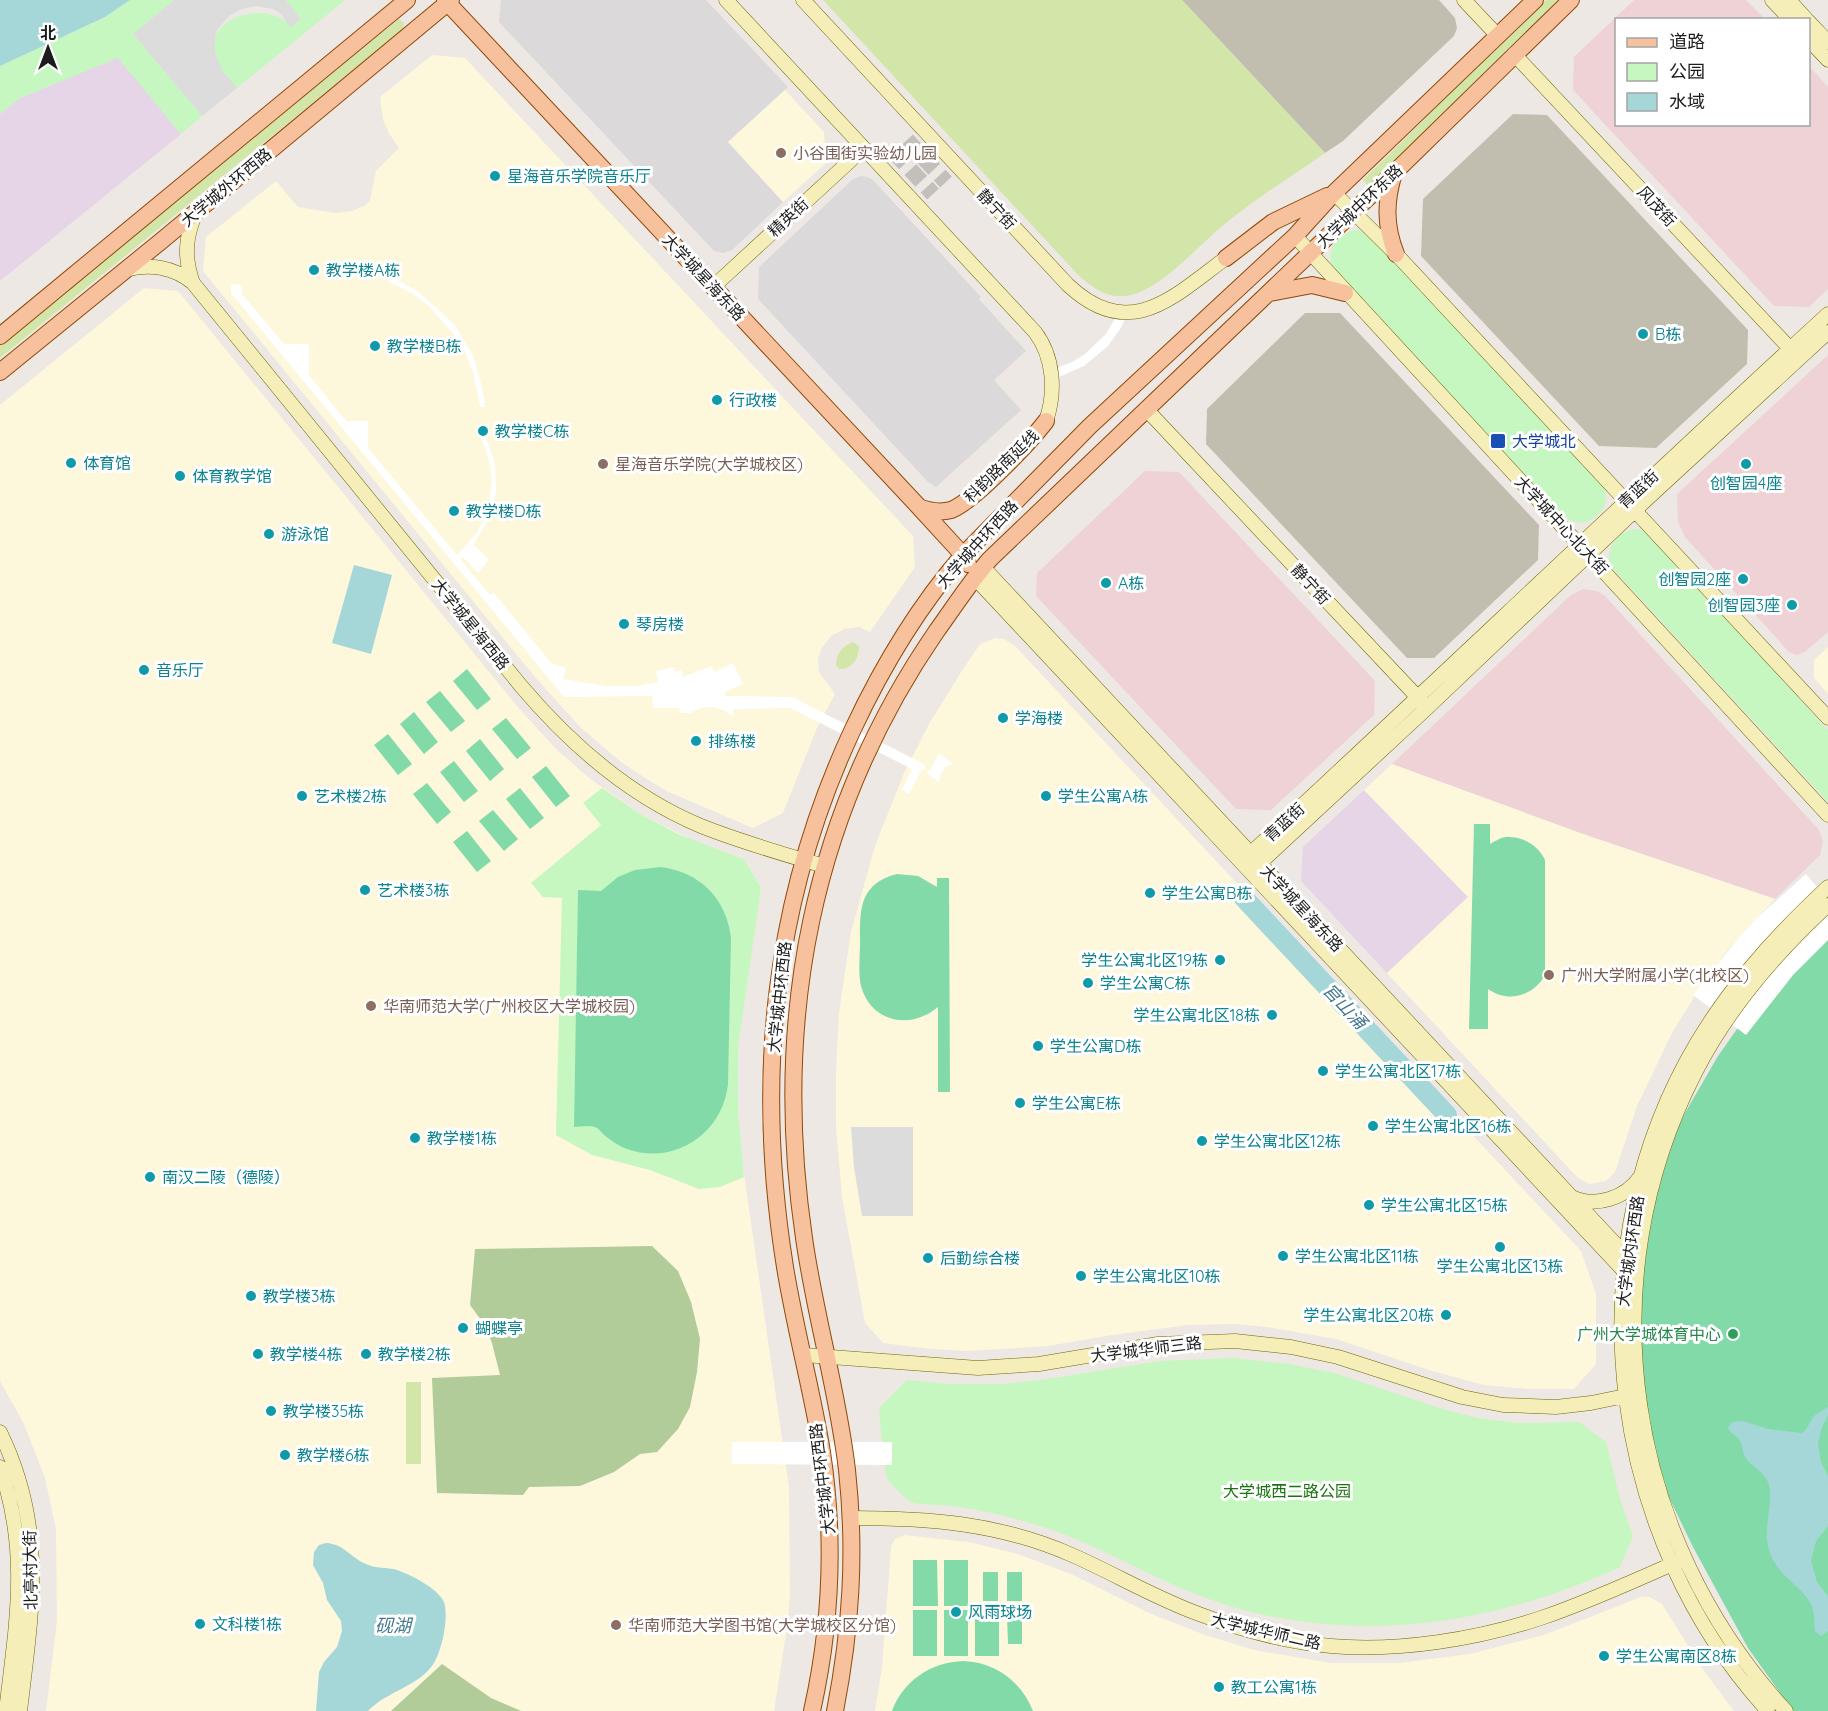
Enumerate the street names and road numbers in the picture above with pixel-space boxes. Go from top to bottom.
street label: 大学城外环西路 [177,143,275,231]
street label: 大学城中环东路 [1312,160,1406,252]
street label: 风茂街 [1633,182,1681,230]
street label: 静宁街 [973,185,1021,233]
street label: 精英街 [764,193,812,241]
street label: 大学城星海东路 [658,229,750,325]
street label: 科韵路南延线 [960,425,1042,507]
street label: 青蓝街 [1614,465,1662,513]
street label: 大学城中心北大街 [1511,471,1613,579]
street label: 大学城中环西路 [932,496,1022,592]
street label: 静宁街 [1287,560,1335,608]
street label: 大学城星海西路 [428,574,514,674]
street label: 青蓝街 [1260,798,1308,846]
street label: 大学城星海东路 [1256,860,1348,956]
street label: 大学城中环西路 [763,940,795,1054]
street label: 大学城内环西路 [1612,1194,1648,1308]
street label: 大学城华师三路 [1089,1332,1203,1366]
street label: 大学城中环西路 [805,1422,839,1536]
street label: 北亭村大街 [19,1530,41,1610]
street label: 大学城华师二路 [1209,1609,1323,1653]

